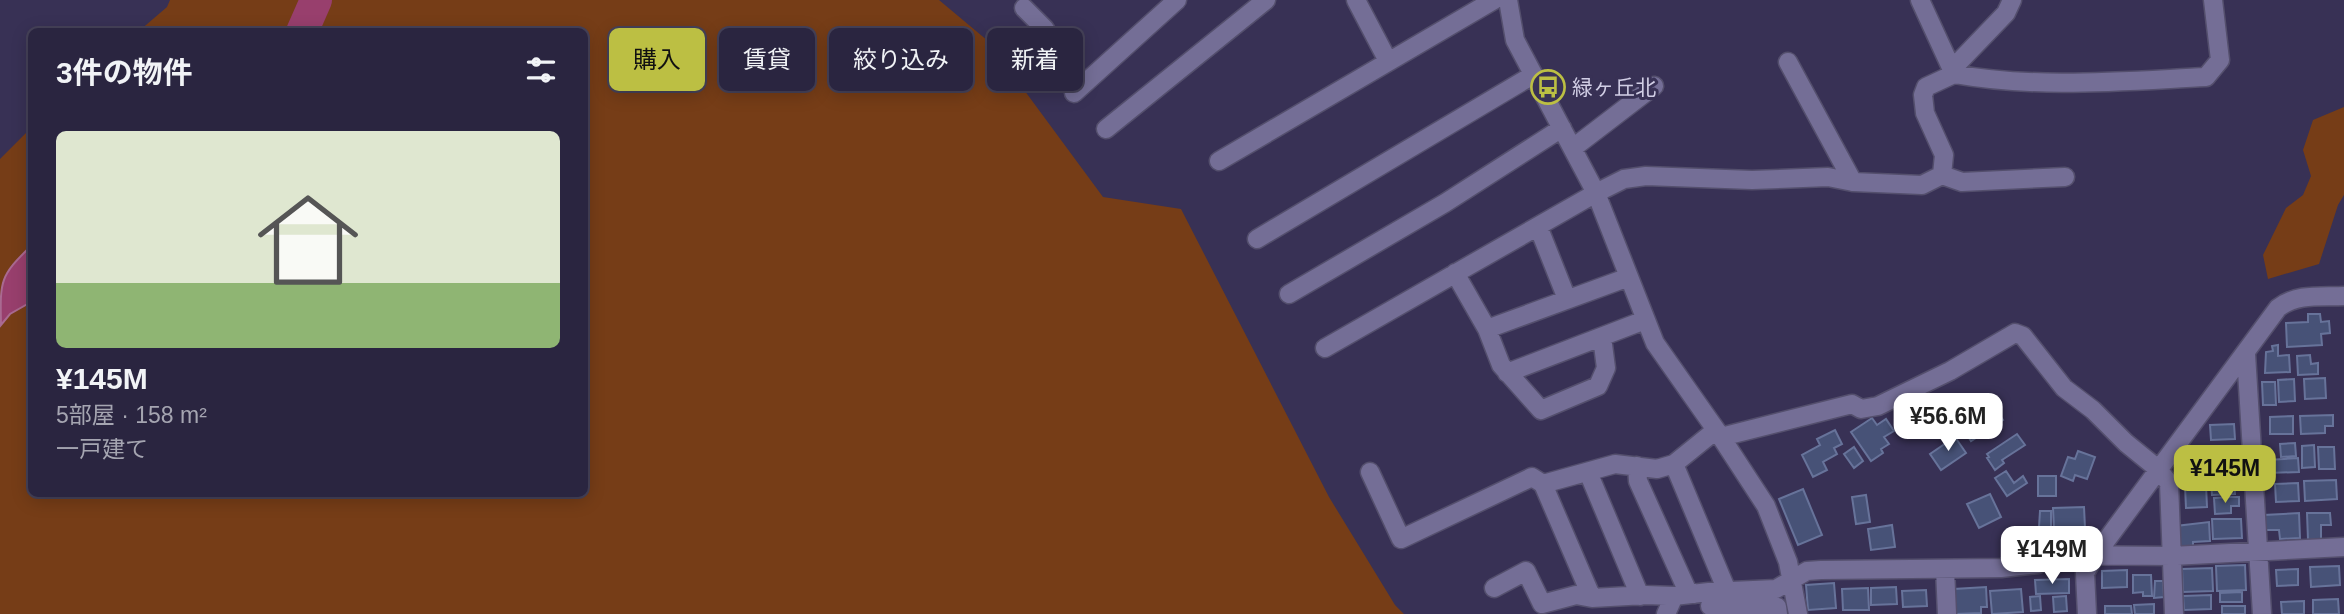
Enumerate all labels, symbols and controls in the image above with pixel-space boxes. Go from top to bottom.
chip: 購入 [609,28,705,91]
chip: 賃貸 [719,28,815,91]
chip: 絞り込み [829,28,973,91]
chip: 新着 [987,28,1083,91]
icon: filters [522,51,560,89]
text: 3件の物件 [56,56,193,89]
bus stop icon: 緑ヶ丘北 [1529,68,1567,106]
place label: 緑ヶ丘北 [1572,76,1656,99]
icon: home [245,177,371,303]
text: ¥145M [56,362,148,395]
pin: ¥56.6M [1891,393,2005,453]
text: 5部屋 · 158 m² [56,402,207,428]
text: ¥56.6M [1910,403,1986,429]
text: 一戸建て [56,436,148,462]
pin: ¥145M [2176,446,2274,505]
text: ¥145M [2190,455,2260,481]
pin: ¥149M [2003,526,2101,586]
text: ¥149M [2017,536,2087,562]

